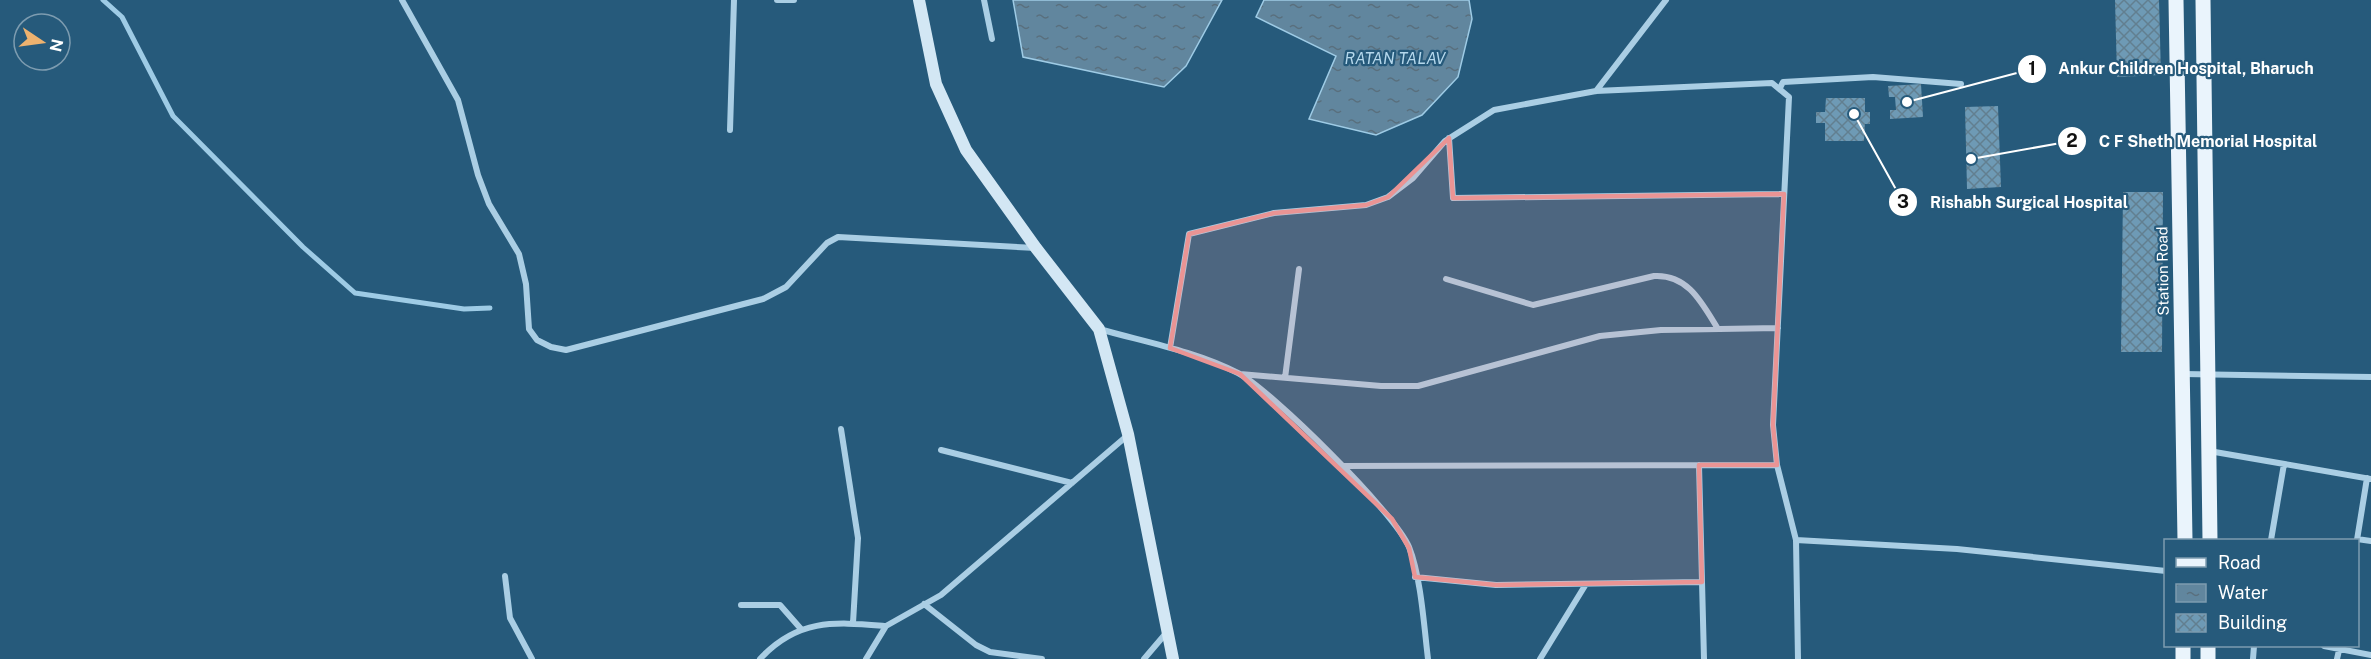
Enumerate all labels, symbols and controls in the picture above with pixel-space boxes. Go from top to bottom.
north arrow [12,12,72,72]
text: N [45,37,67,53]
water label: RATAN TALAV [1344,49,1446,68]
callout: Ankur Children Hospital, Bharuch [2017,52,2326,86]
text: 1 [2028,58,2036,79]
text: Ankur Children Hospital, Bharuch [2058,59,2314,78]
callout: C F Sheth Memorial Hospital [2057,124,2330,158]
text: 2 [2066,130,2078,151]
text: C F Sheth Memorial Hospital [2099,132,2317,151]
callout: Rishabh Surgical Hospital [1888,185,2140,219]
text: 3 [1897,191,1909,212]
text: Rishabh Surgical Hospital [1930,193,2128,212]
street label: Station Road [2153,226,2172,316]
legend [2164,539,2359,647]
text: Road [2218,552,2261,573]
text: Water [2218,582,2268,603]
text: Building [2218,612,2287,633]

